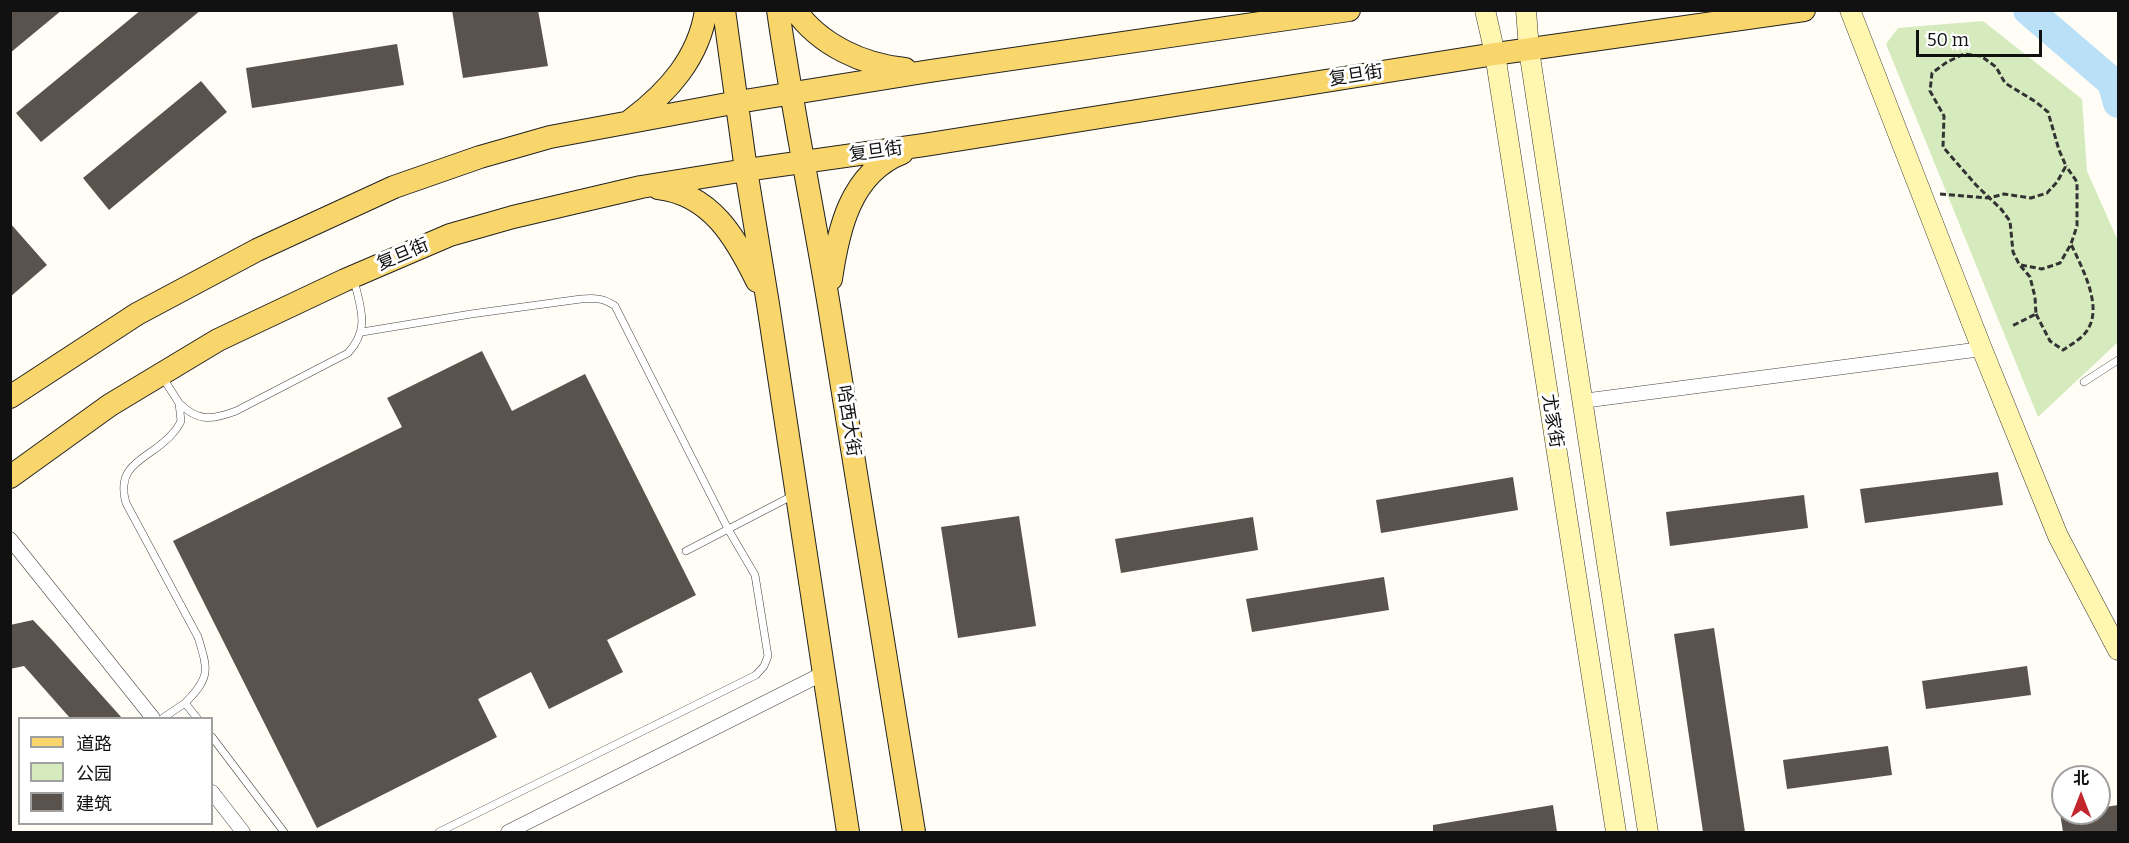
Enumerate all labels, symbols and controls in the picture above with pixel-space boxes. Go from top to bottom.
scale bar [1919,18,2045,56]
text: 50 m [1927,29,1969,51]
street label: 复旦街 [1328,61,1384,91]
street label: 复旦街 [848,138,904,166]
street label: 复旦街 [374,235,432,275]
street label: 哈西大街 [832,384,864,458]
street label: 尤家街 [1537,393,1567,449]
legend [18,717,213,825]
text: 道路 [76,733,112,755]
text: 公园 [76,763,112,785]
north arrow [2051,765,2111,825]
text: 北 [2073,769,2089,788]
text: 建筑 [76,793,112,815]

